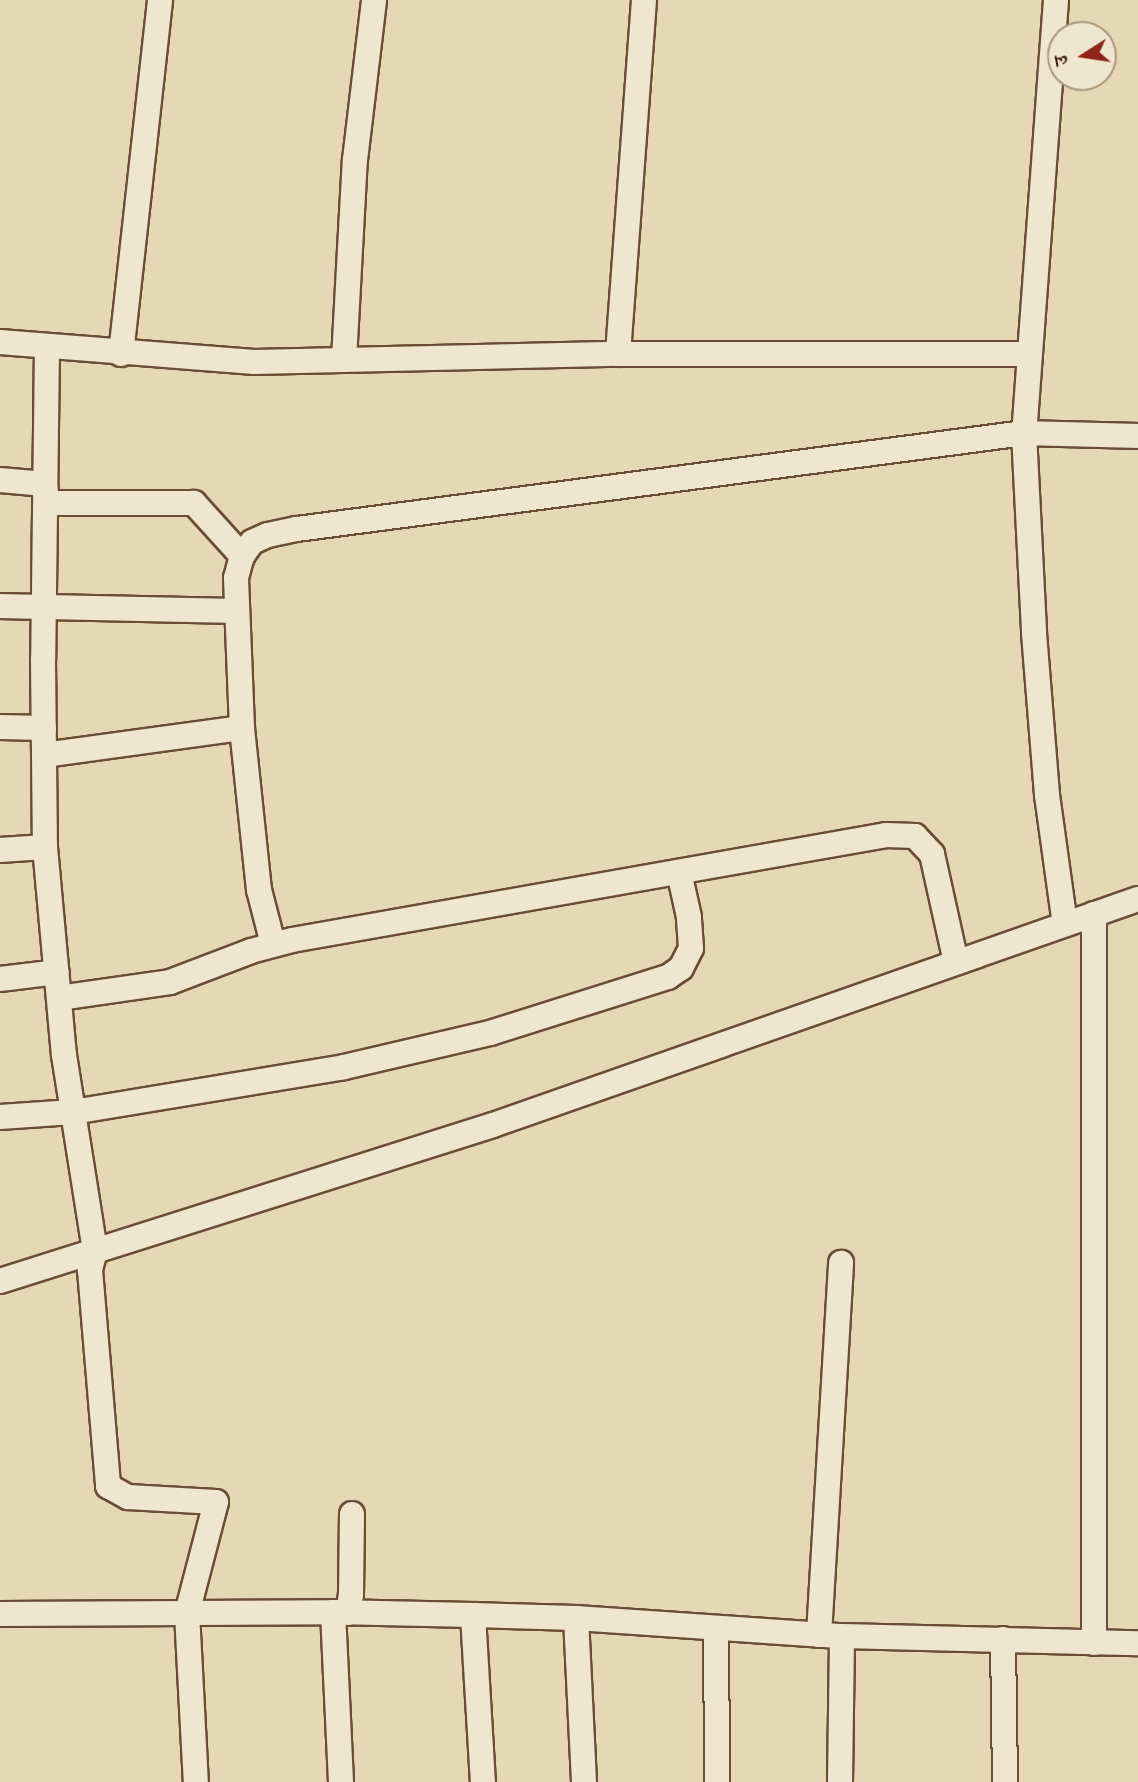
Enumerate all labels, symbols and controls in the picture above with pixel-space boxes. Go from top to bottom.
north arrow [1047,21,1117,91]
text: उ [1053,53,1073,67]

